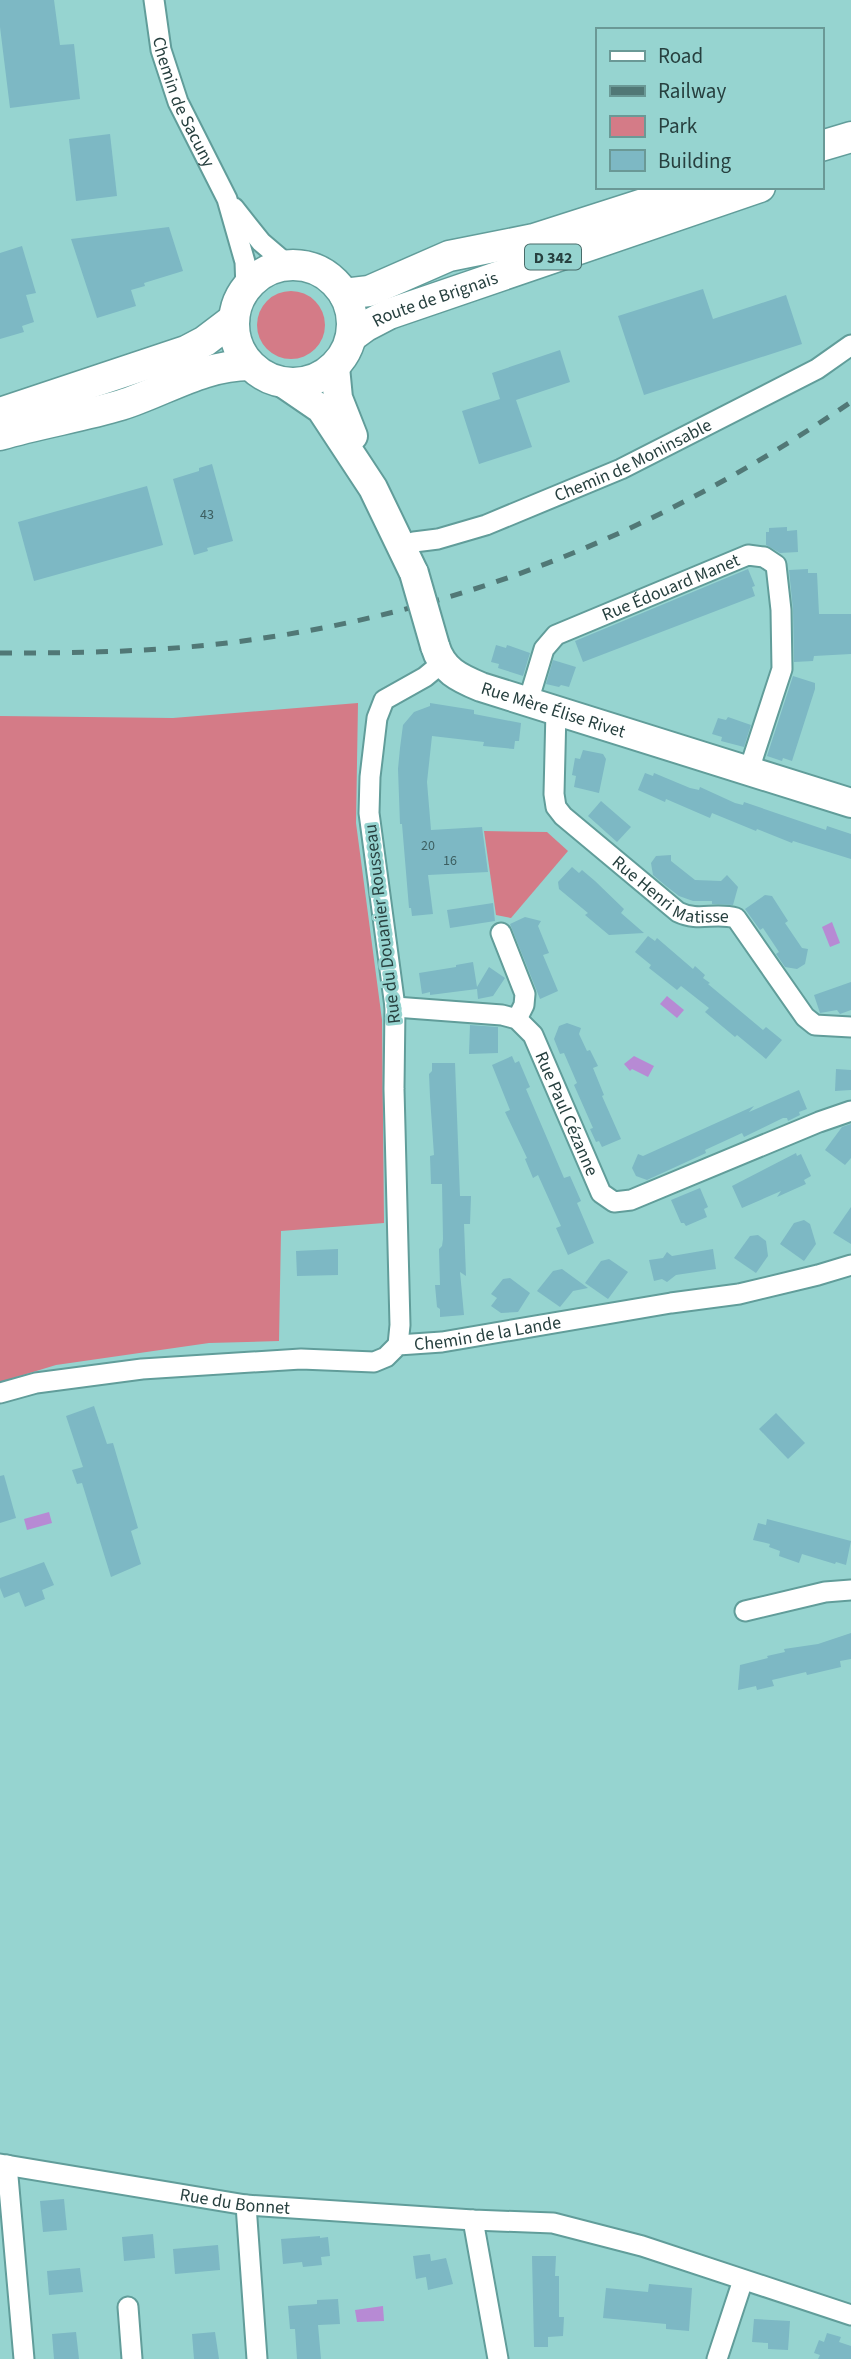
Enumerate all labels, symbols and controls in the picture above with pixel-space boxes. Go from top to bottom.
legend [596,28,823,189]
street label: Chemin de Sacuny [146,35,221,172]
text: Road [658,41,703,71]
text: Railway [658,76,726,106]
text: Park [658,111,698,141]
text: Building [658,146,732,176]
road number: D 342 [525,244,581,270]
street label: Route de Brignais [368,266,501,334]
street label: Chemin de Moninsable [551,413,716,508]
house number: 43 [200,505,214,525]
street label: Rue Édouard Manet [598,548,744,628]
street label: Rue Mère Élise Rivet [478,676,628,744]
street label: Rue du Douanier Rousseau [358,823,407,1025]
house number: 20 [421,836,435,856]
street label: Rue Henri Matisse [606,850,730,930]
house number: 16 [443,851,457,871]
street label: Rue Paul Cézanne [529,1048,604,1180]
street label: Chemin de la Lande [413,1310,563,1357]
street label: Rue du Bonnet [178,2182,291,2221]

